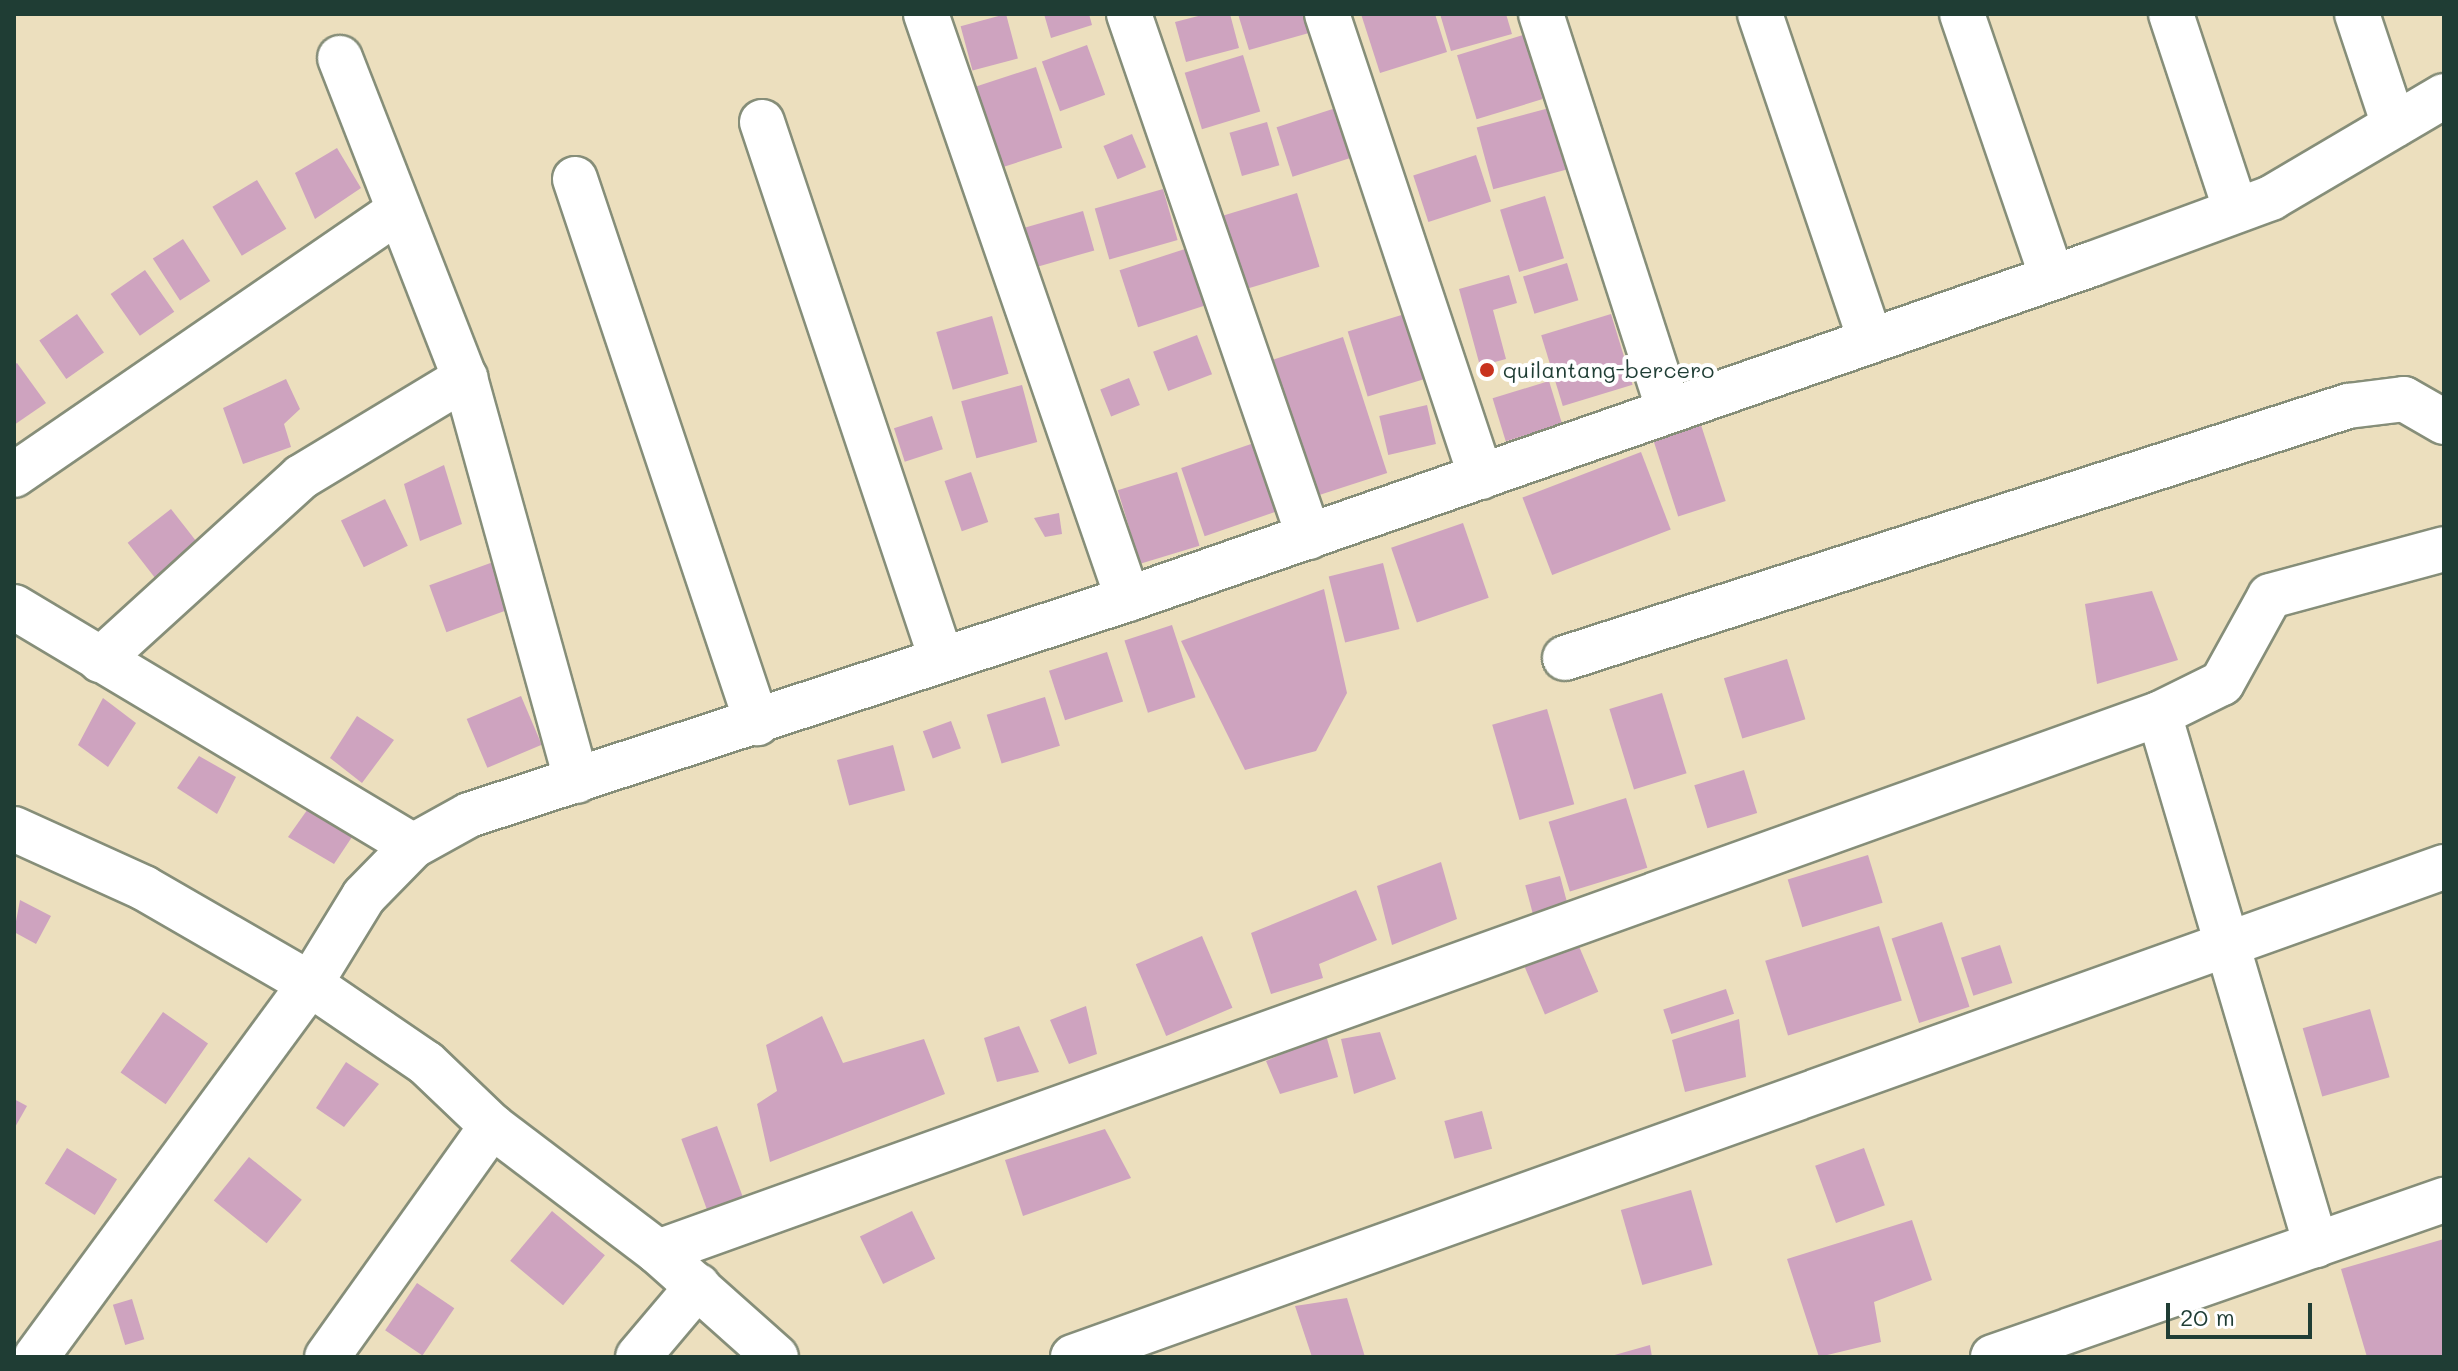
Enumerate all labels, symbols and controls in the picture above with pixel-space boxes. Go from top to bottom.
place label: quilantang-bercero [1503,357,1714,383]
marker: quilantang-bercero [1478,361,1496,379]
scale bar [2170,1287,2316,1337]
text: 20 m [2180,1301,2235,1332]

